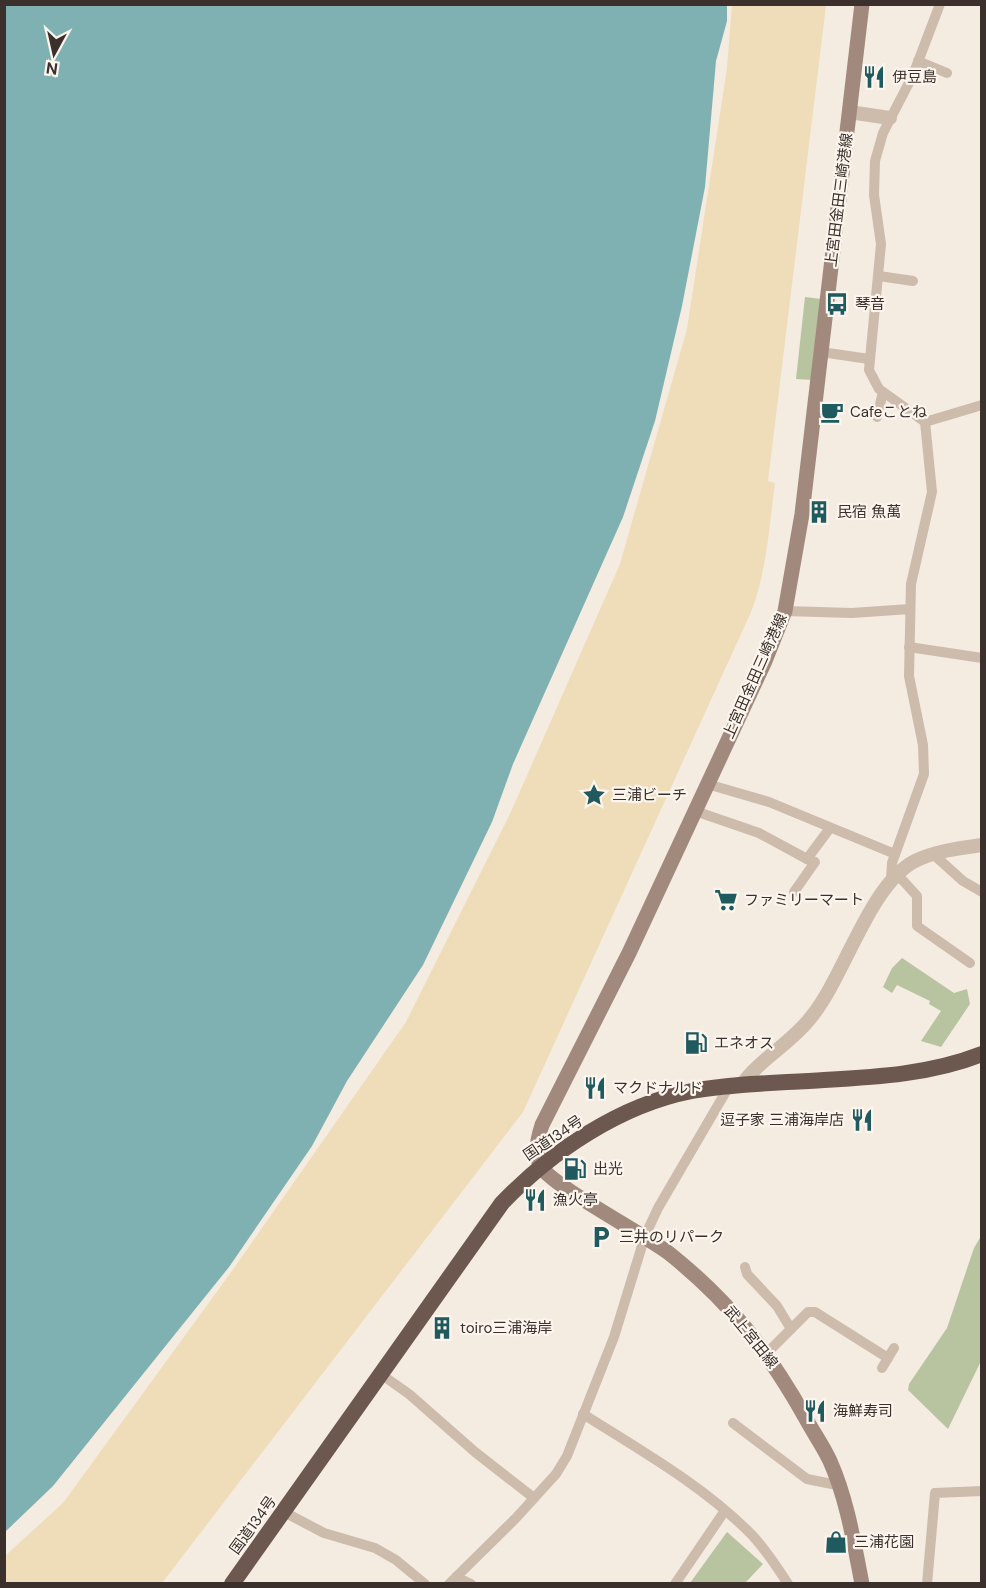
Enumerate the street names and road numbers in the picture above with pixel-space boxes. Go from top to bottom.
street label: 上宮田金田三崎港線 [821,132,857,268]
street label: 上宮田金田三崎港線 [718,610,792,742]
street label: 国道134号 [519,1111,587,1165]
street label: 武上宮田線 [720,1302,782,1372]
street label: 国道134号 [225,1492,281,1558]

